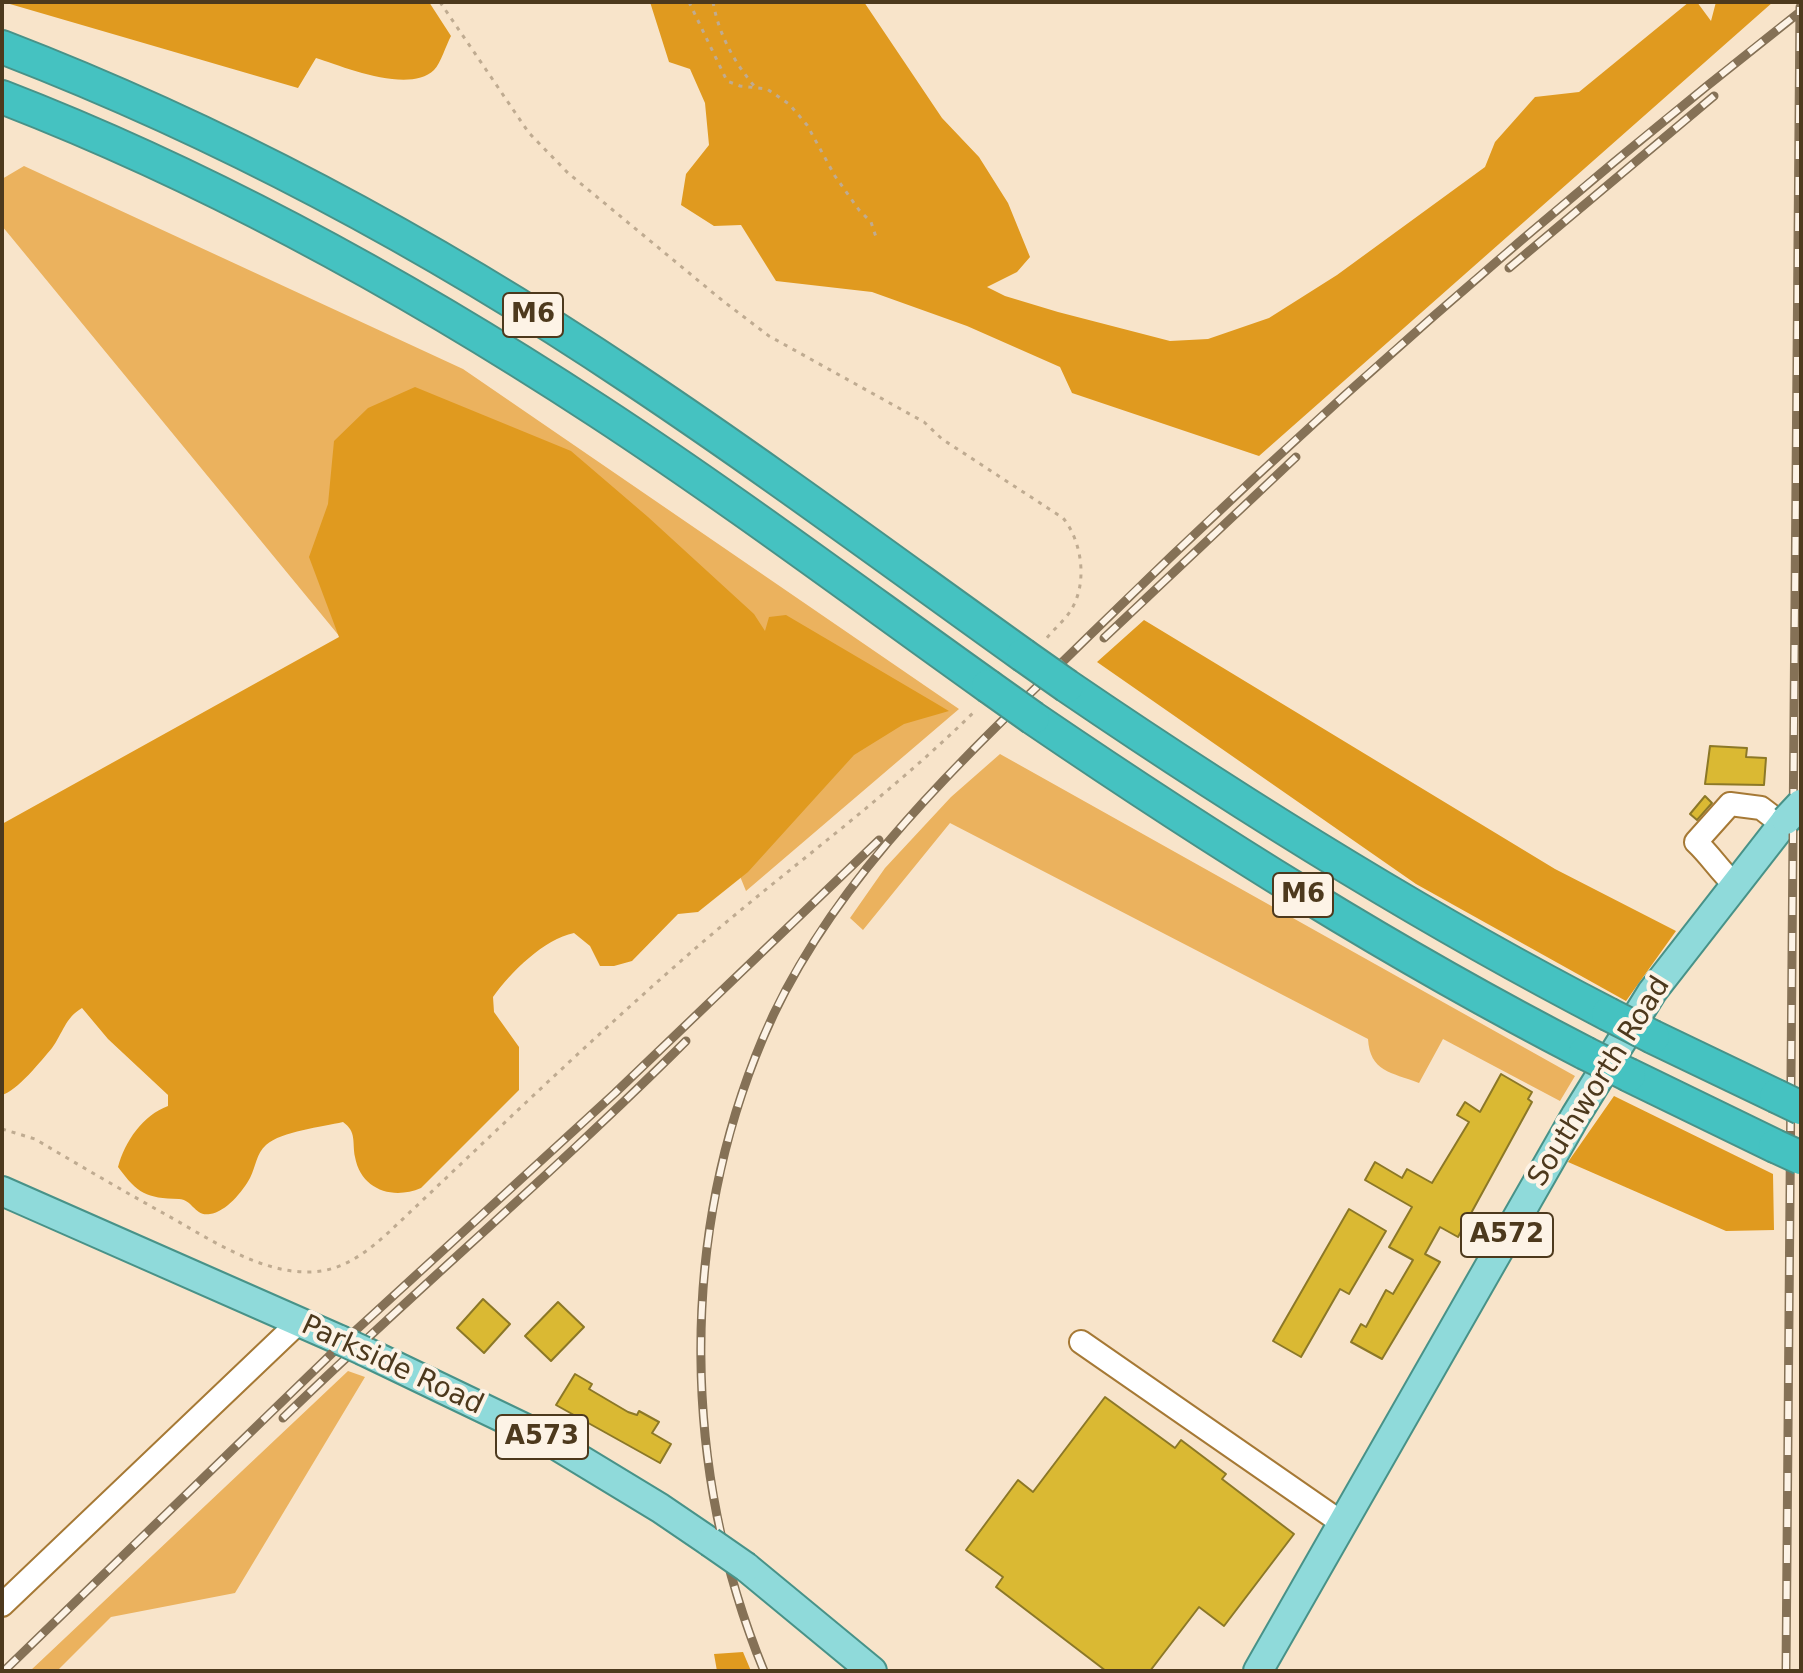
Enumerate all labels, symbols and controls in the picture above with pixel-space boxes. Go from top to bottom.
road number: M6 [503,293,563,337]
road number: M6 [1273,873,1333,917]
street label: Southworth Road [1522,971,1678,1193]
road number: A572 [1461,1213,1553,1257]
street label: Parkside Road [296,1309,488,1423]
road number: A573 [496,1415,588,1459]

